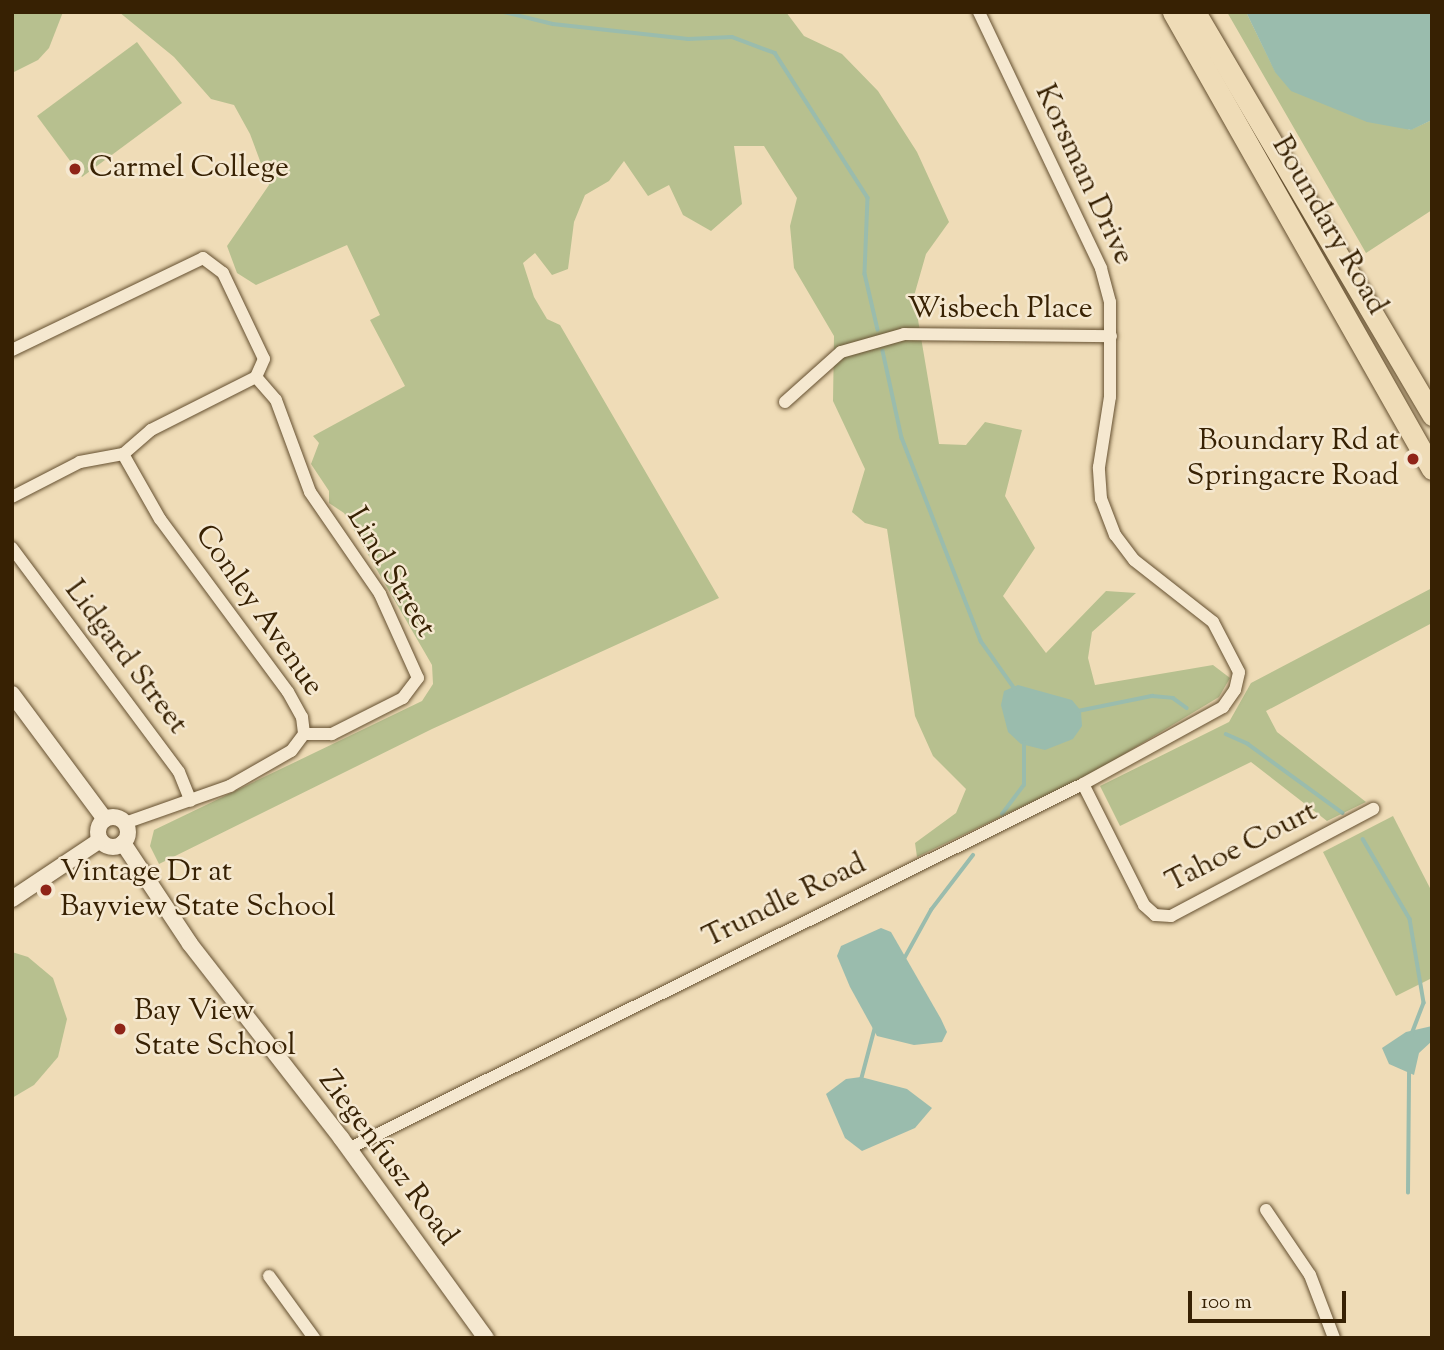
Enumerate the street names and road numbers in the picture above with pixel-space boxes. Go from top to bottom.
street label: Korsman Drive [1026,79,1140,271]
street label: Boundary Road [1262,130,1394,322]
street label: Wisbech Place [907,292,1093,328]
street label: Lind Street [337,502,443,644]
street label: Conley Avenue [186,518,330,704]
street label: Lidgard Street [55,574,195,742]
street label: Tahoe Court [1160,795,1324,901]
street label: Trundle Road [697,847,873,957]
street label: Ziegenfusz Road [309,1064,465,1254]

